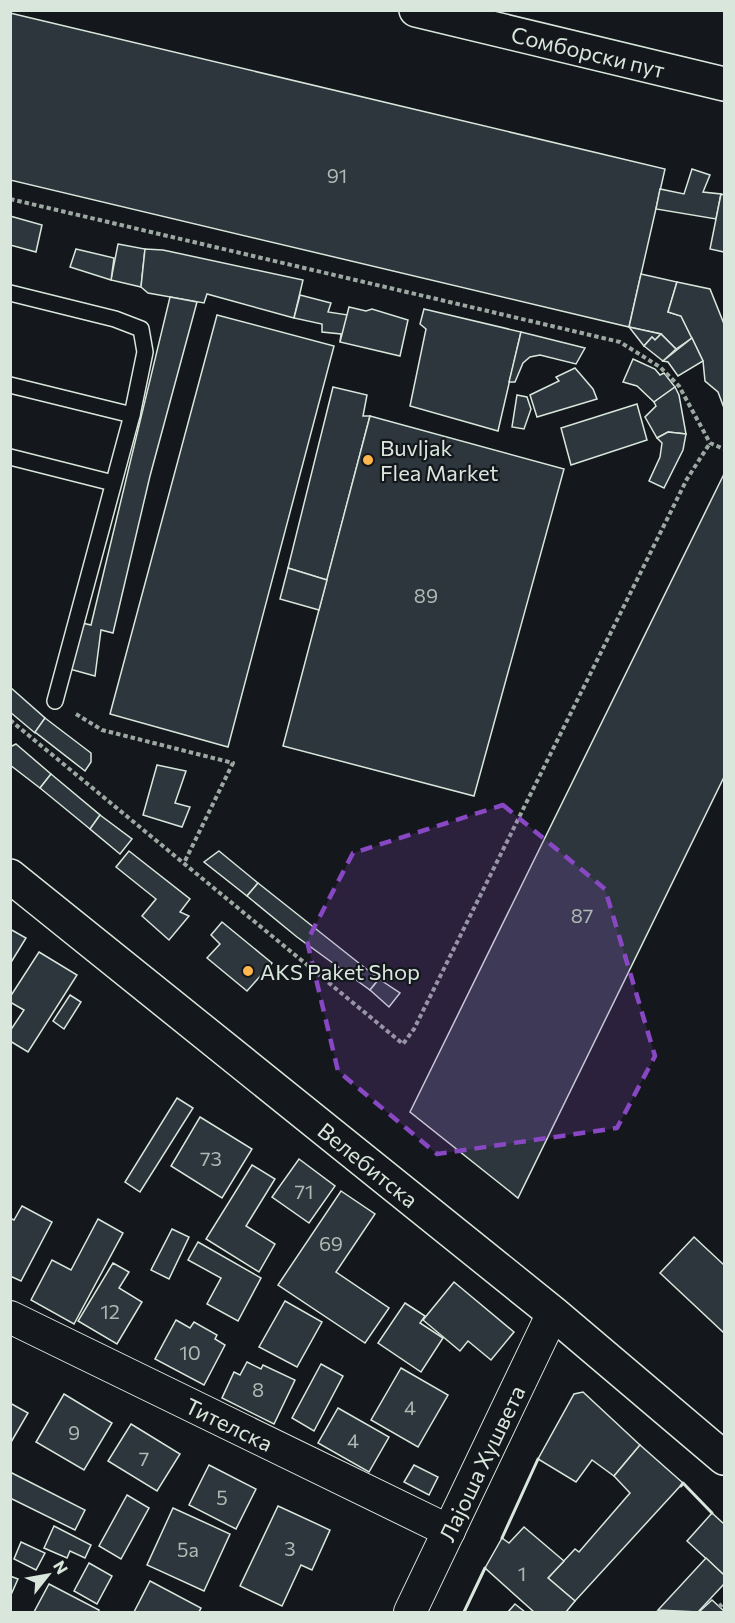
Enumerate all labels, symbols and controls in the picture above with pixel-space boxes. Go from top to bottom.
street label: Сомборски пут [509,20,668,83]
house number: 91 [327,163,347,187]
place label: Buvljak Flea Market [380,434,499,486]
marker: Buvljak Flea Market [361,453,375,467]
house number: 89 [414,583,438,607]
house number: 87 [571,903,593,927]
place label: AKS Paket Shop [260,958,420,985]
marker: AKS Paket Shop [241,964,255,978]
street label: Велебитска [313,1116,424,1213]
house number: 73 [200,1146,222,1170]
house number: 71 [294,1179,314,1203]
house number: 69 [319,1231,343,1255]
house number: 12 [100,1299,120,1323]
house number: 10 [179,1340,201,1364]
house number: 8 [252,1377,264,1401]
street label: Лајоша Хушвета [432,1381,530,1545]
street label: Тителска [181,1391,277,1457]
house number: 4 [404,1395,416,1419]
house number: 9 [68,1420,80,1444]
house number: 4 [347,1428,359,1452]
house number: 7 [139,1446,149,1470]
house number: 5 [216,1485,228,1509]
house number: 3 [284,1536,296,1560]
house number: 5a [177,1537,199,1561]
north arrow [18,1545,78,1605]
text: N [50,1557,73,1577]
house number: 1 [518,1561,526,1585]

